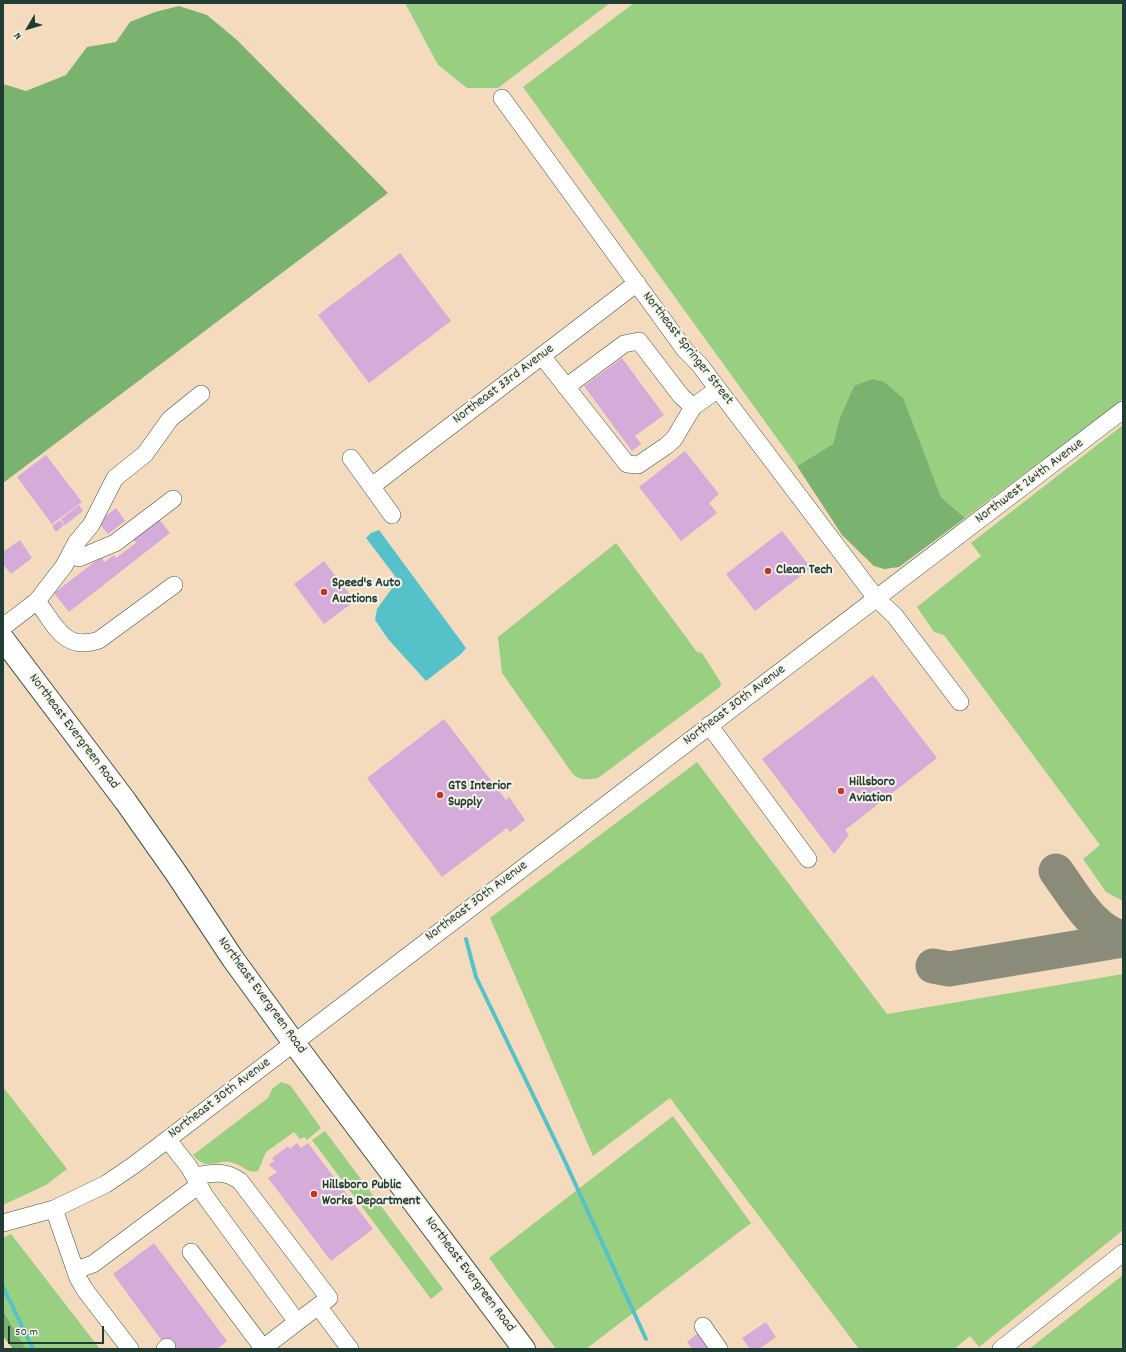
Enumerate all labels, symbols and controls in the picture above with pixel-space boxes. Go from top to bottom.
north arrow [8,8,48,48]
text: N [11,28,27,42]
street label: Northeast Springer Street [638,289,736,409]
street label: Northeast 33rd Avenue [450,341,558,429]
street label: Northwest 264th Avenue [973,436,1087,528]
place label: Clean Tech [776,563,832,579]
marker: Clean Tech [763,566,773,576]
place label: Speed's Auto Auctions [332,576,400,608]
marker: Speed's Auto Auctions [319,587,329,597]
street label: Northeast 30th Avenue [680,662,790,750]
street label: Northeast Evergreen Road [24,671,122,793]
place label: Hillsboro Aviation [849,775,895,808]
place label: GTS Interior Supply [448,779,511,812]
marker: Hillsboro Aviation [836,786,846,796]
marker: GTS Interior Supply [435,790,445,800]
street label: Northeast 30th Avenue [422,858,532,946]
street label: Northeast Evergreen Road [213,934,309,1058]
street label: Northeast 30th Avenue [165,1055,275,1143]
place label: Hillsboro Public Works Department [322,1178,420,1210]
marker: Hillsboro Public Works Department [309,1189,319,1199]
street label: Northeast Evergreen Road [420,1214,518,1336]
scale bar [10,1318,106,1344]
text: 50 m [15,1324,38,1341]

